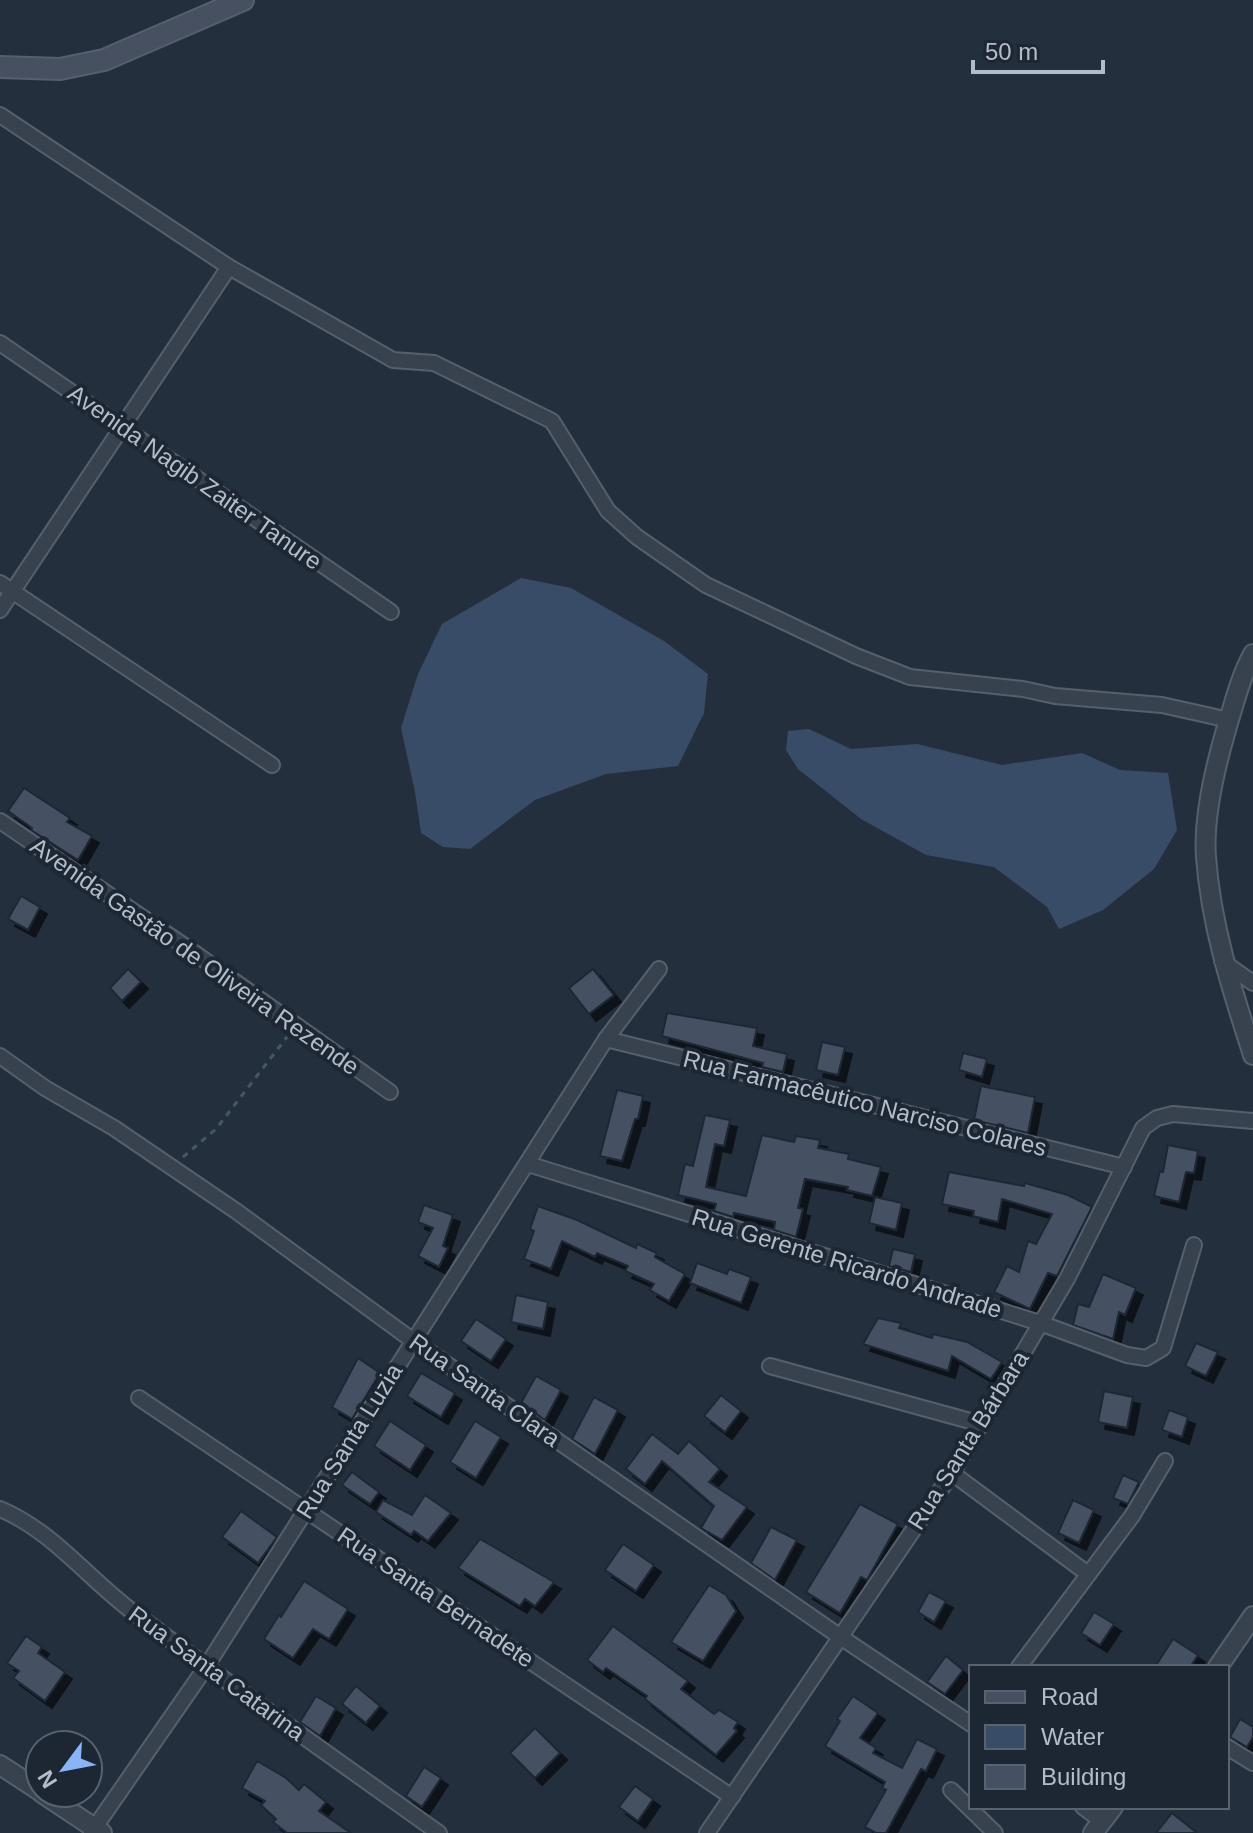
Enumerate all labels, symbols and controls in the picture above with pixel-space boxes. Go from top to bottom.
scale bar [973,24,1103,74]
text: 50 m [985,38,1038,65]
street label: Avenida Nagib Zaiter Tanure [63,379,327,575]
street label: Avenida Gastão de Oliveira Rezende [26,832,364,1080]
street label: Rua Farmacêutico Narciso Colares [681,1045,1049,1161]
street label: Rua Gerente Ricardo Andrade [689,1203,1005,1323]
street label: Rua Santa Clara [405,1328,566,1452]
street label: Rua Santa Bárbara [902,1345,1034,1534]
street label: Rua Santa Luzia [291,1358,408,1523]
street label: Rua Santa Bernadete [333,1521,539,1673]
street label: Rua Santa Catarina [124,1600,311,1746]
legend [969,1665,1229,1809]
text: Road [1041,1683,1098,1710]
text: Water [1041,1723,1104,1750]
north arrow [24,1729,104,1809]
text: Building [1041,1763,1126,1790]
text: N [33,1766,62,1793]

